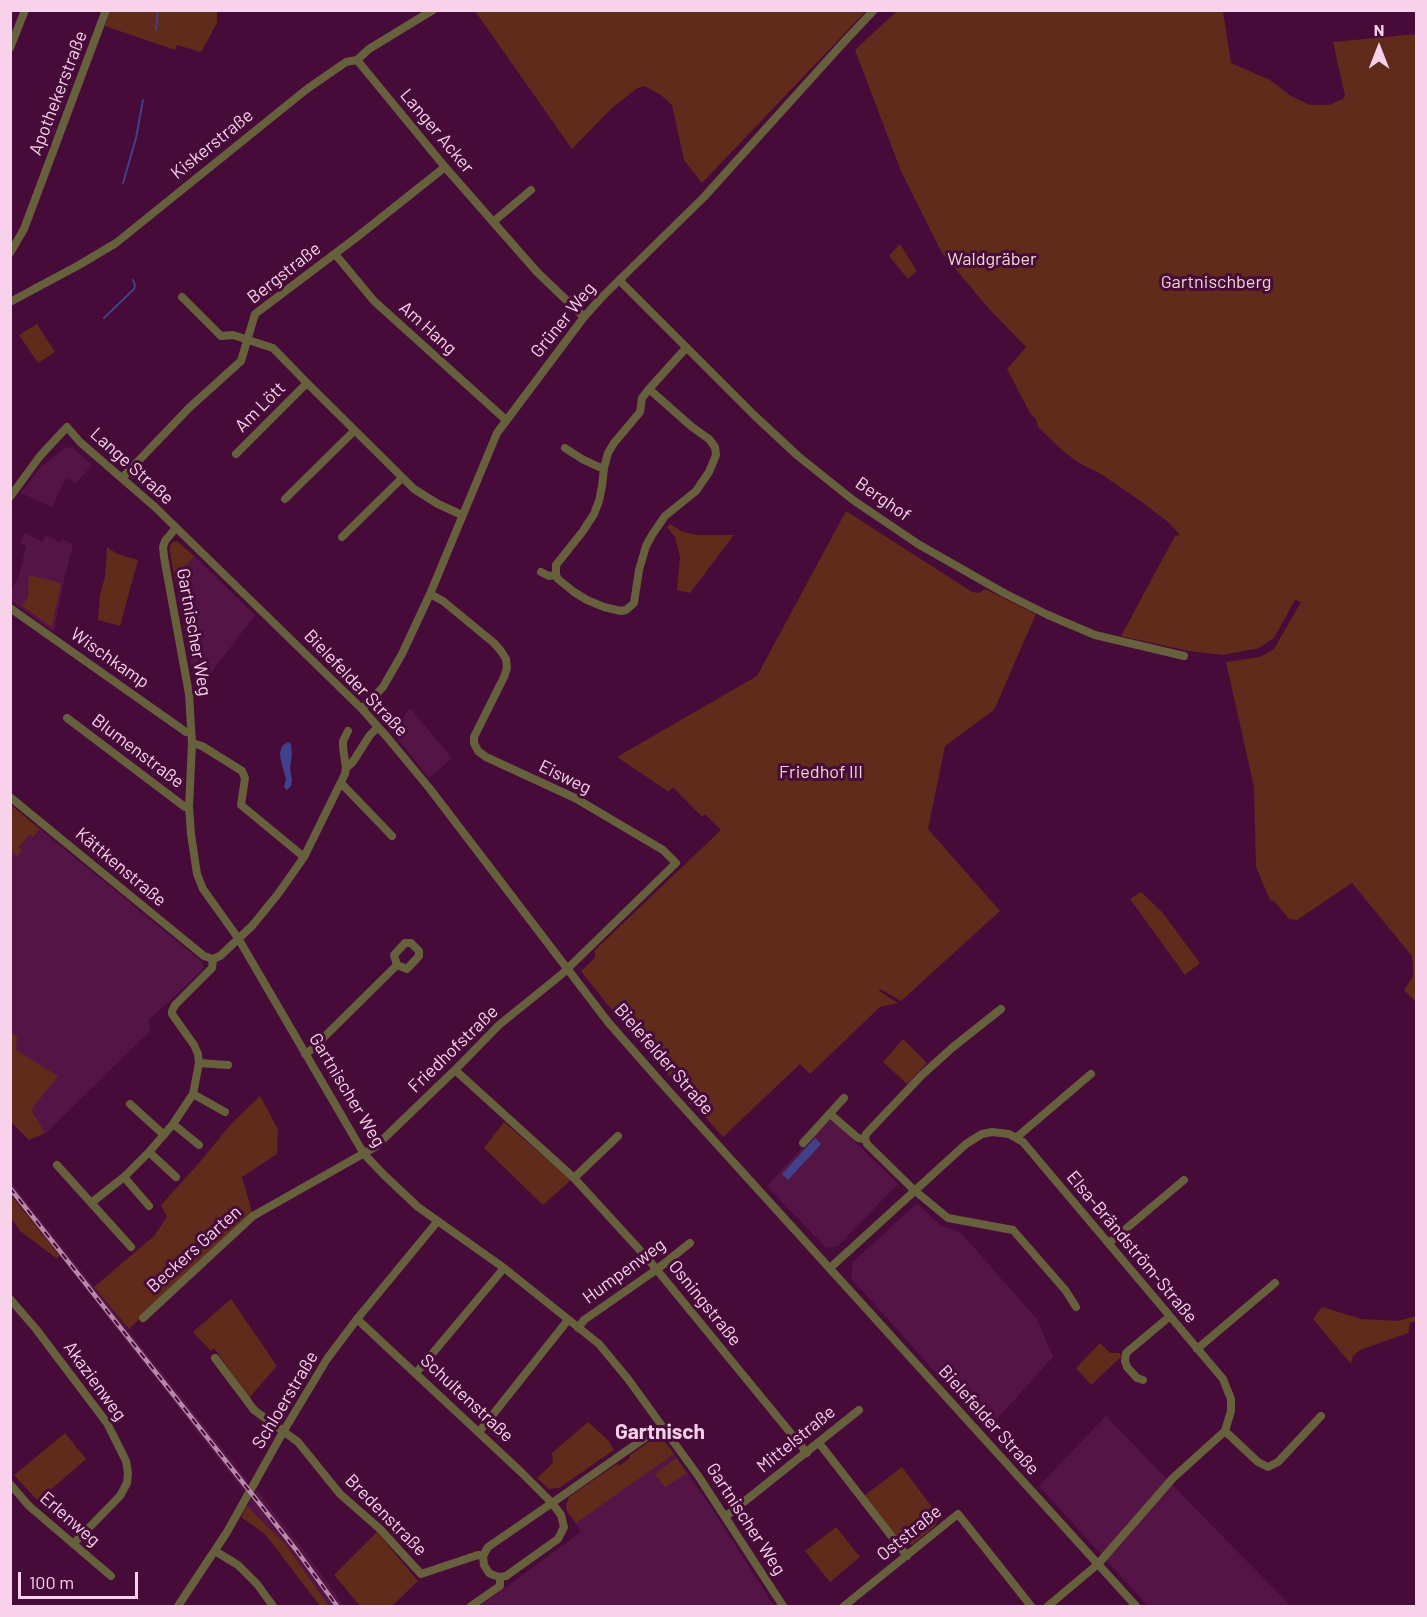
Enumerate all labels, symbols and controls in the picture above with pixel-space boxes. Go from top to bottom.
north arrow [1349,18,1409,78]
text: N [1374,20,1384,39]
street label: Apothekerstraße [24,28,92,158]
street label: Langer Acker [396,84,478,178]
street label: Kiskerstraße [167,104,257,184]
street label: Bergstraße [243,238,325,308]
park label: Waldgräber [947,248,1037,270]
park label: Gartnischberg [1161,271,1271,293]
street label: Grüner Weg [526,278,600,362]
street label: Am Hang [395,297,461,359]
street label: Am Lött [230,377,290,437]
street label: Lange Straße [86,423,178,509]
street label: Berghof [851,472,915,526]
street label: Gartnischer Weg [172,566,216,698]
street label: Wischkamp [67,623,153,693]
street label: Bielefelder Straße [299,625,413,741]
street label: Blumenstraße [88,709,188,793]
street label: Eisweg [535,755,595,799]
park label: Friedhof III [779,761,863,783]
street label: Kättkenstraße [71,823,171,911]
street label: Bielefelder Straße [610,999,718,1119]
street label: Friedhofstraße [404,1001,502,1097]
street label: Gartnischer Weg [304,1029,390,1151]
street label: Elsa-Brändström-Straße [1062,1167,1202,1327]
street label: Beckers Garten [142,1201,246,1297]
street label: Humpenweg [578,1234,670,1308]
street label: Osningstraße [664,1256,746,1350]
street label: Akazienweg [59,1337,131,1425]
street label: Schloerstraße [247,1347,323,1453]
street label: Schultenstraße [416,1349,518,1447]
street label: Bielefelder Straße [934,1361,1044,1479]
street label: Mittelstraße [752,1401,840,1477]
district label: Gartnisch [615,1419,705,1445]
street label: Gartnischer Weg [702,1459,790,1579]
street label: Bredenstraße [341,1470,431,1560]
street label: Erlenweg [36,1487,104,1551]
street label: Oststraße [872,1500,946,1566]
scale bar [21,1560,141,1598]
text: 100 m [29,1571,74,1593]

